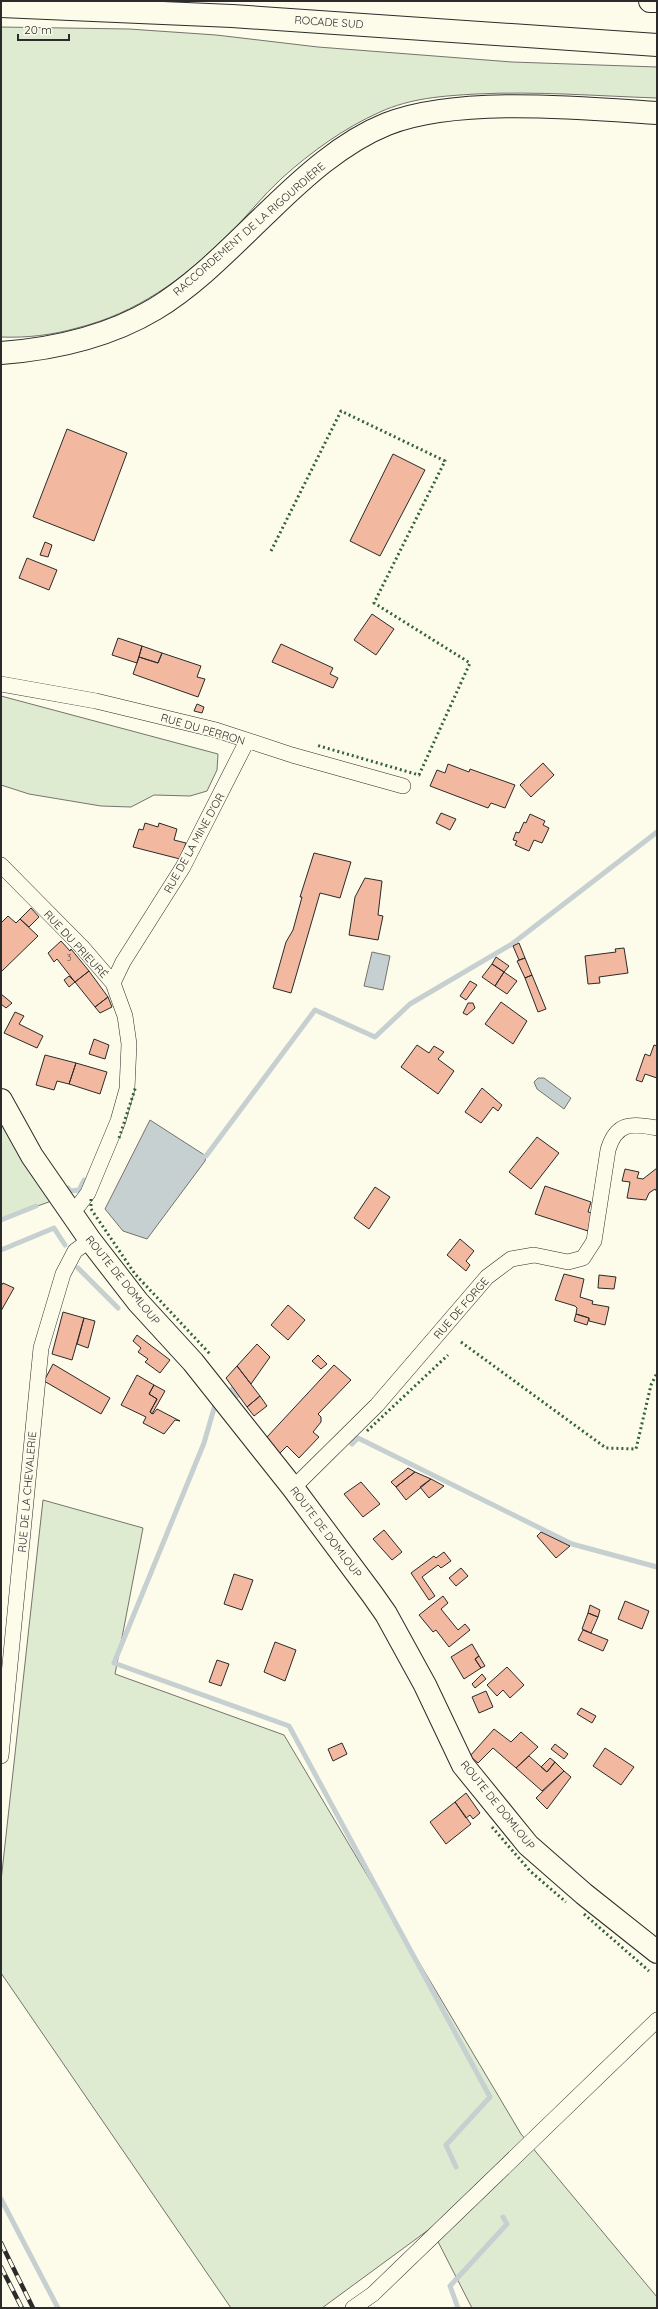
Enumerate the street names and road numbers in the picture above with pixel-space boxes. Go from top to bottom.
street label: ROCADE SUD [294,13,364,31]
street label: RACCORDEMENT DE LA RIGOURDIÈRE [170,159,328,299]
street label: RUE DU PERRON [159,710,247,748]
street label: RUE DE LA MINE D'OR [161,790,227,896]
street label: RUE DU PRIEURÉ [41,907,111,981]
street label: ROUTE DE DOMLOUP [83,1233,164,1328]
street label: RUE DE FORGE [430,1274,492,1342]
street label: RUE DE LA CHEVALERIE [15,1431,39,1553]
street label: ROUTE DE DOMLOUP [287,1484,365,1581]
street label: ROUTE DE DOMLOUP [458,1758,539,1853]

